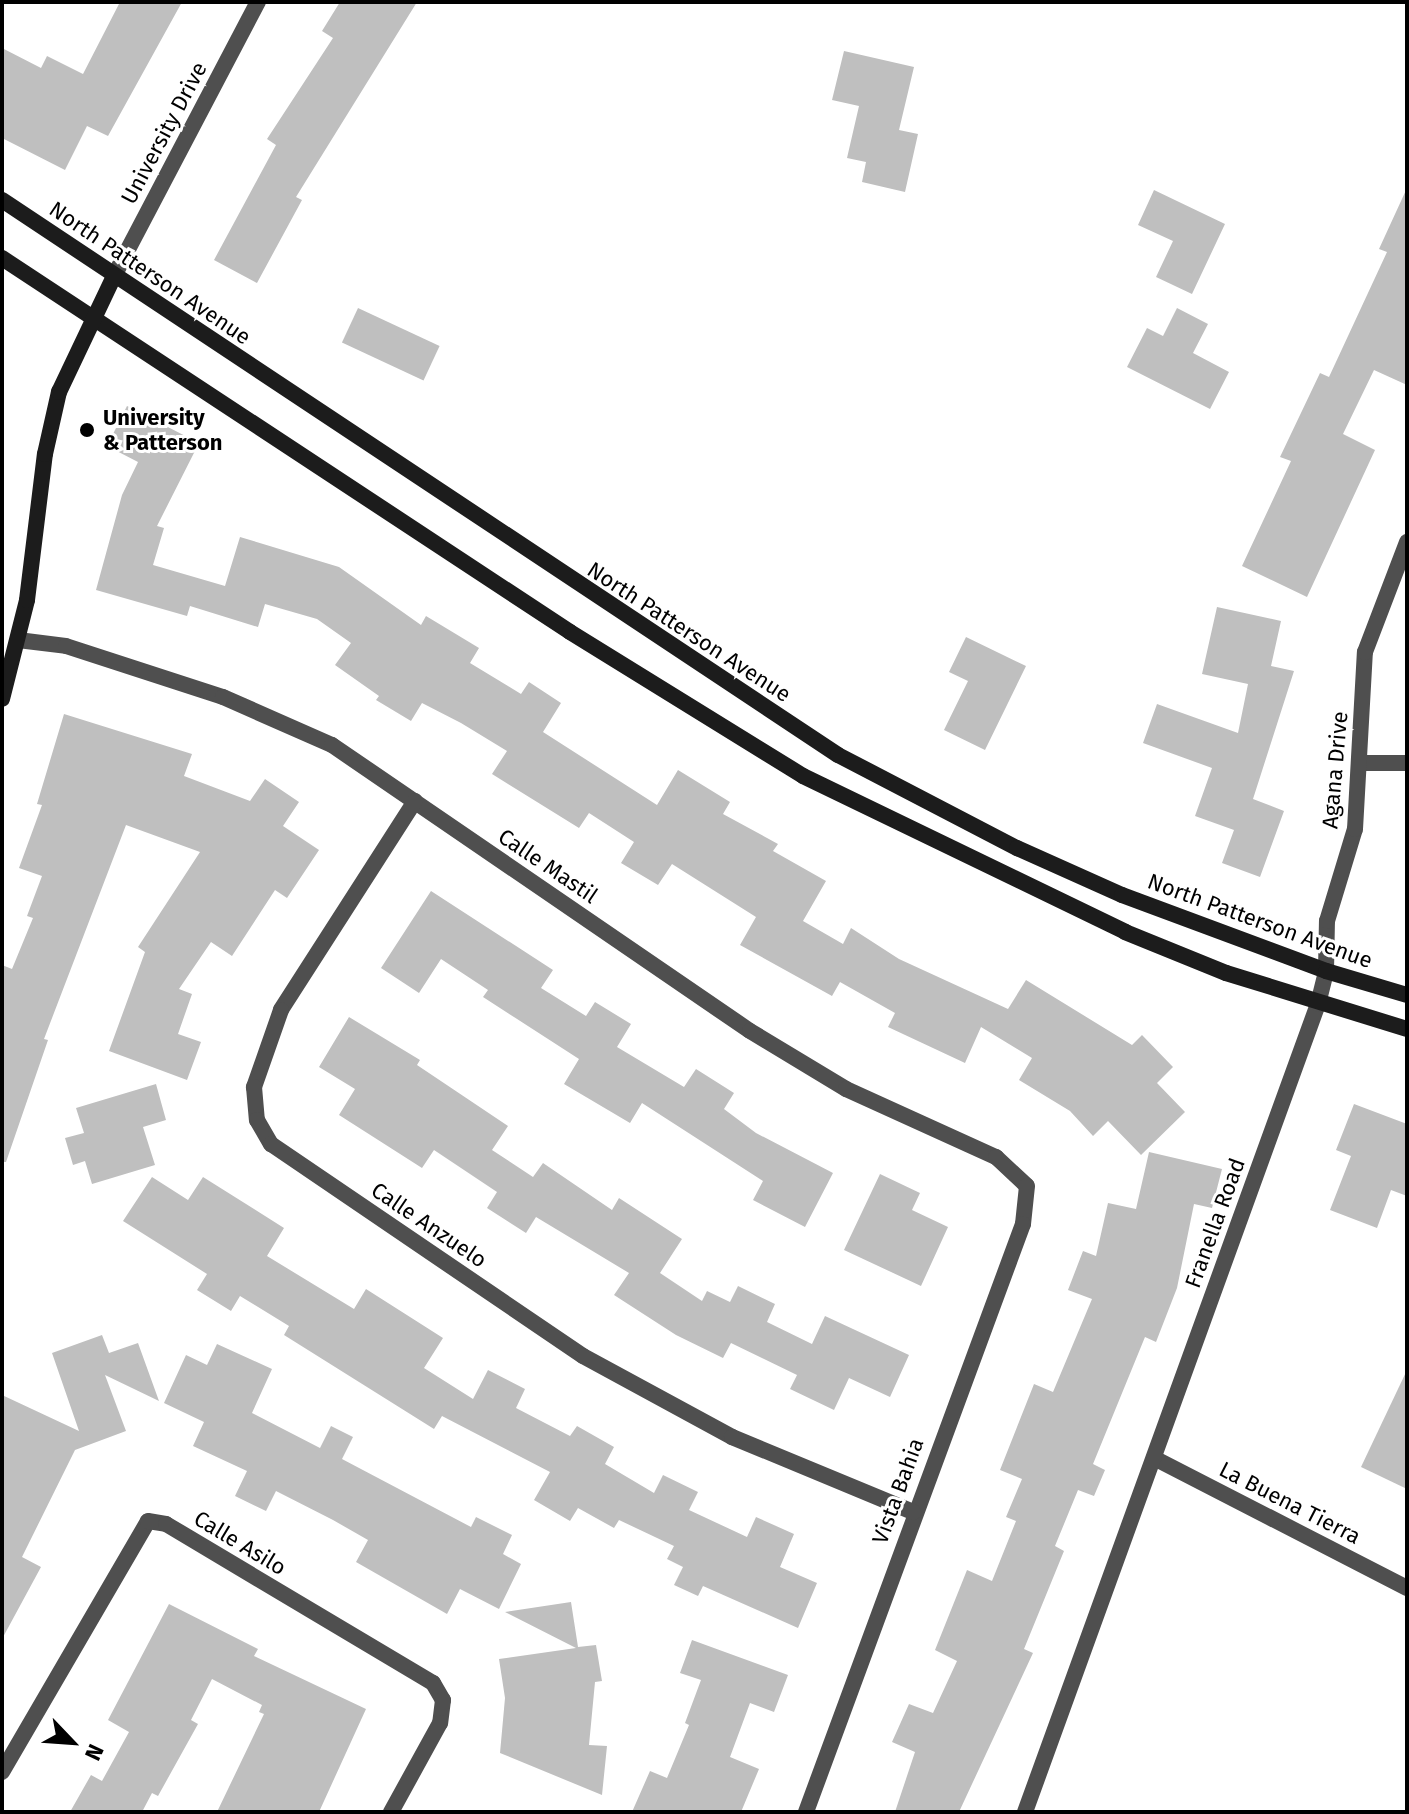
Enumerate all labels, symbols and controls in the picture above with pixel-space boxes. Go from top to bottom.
street label: University Drive [115,57,213,209]
street label: North Patterson Avenue [44,196,256,350]
place label: University & Patterson [103,404,223,456]
marker: University & Patterson [78,421,96,439]
street label: North Patterson Avenue [582,556,796,708]
street label: Agana Drive [1317,710,1353,830]
street label: Calle Mastil [493,823,603,909]
street label: North Patterson Avenue [1144,868,1376,974]
street label: Franella Road [1179,1155,1251,1291]
street label: Calle Anzuelo [366,1177,492,1273]
street label: Vista Bahia [867,1434,929,1548]
street label: La Buena Tierra [1215,1456,1365,1550]
street label: Calle Asilo [189,1505,291,1581]
north arrow [32,1702,112,1782]
text: N [79,1740,110,1765]

